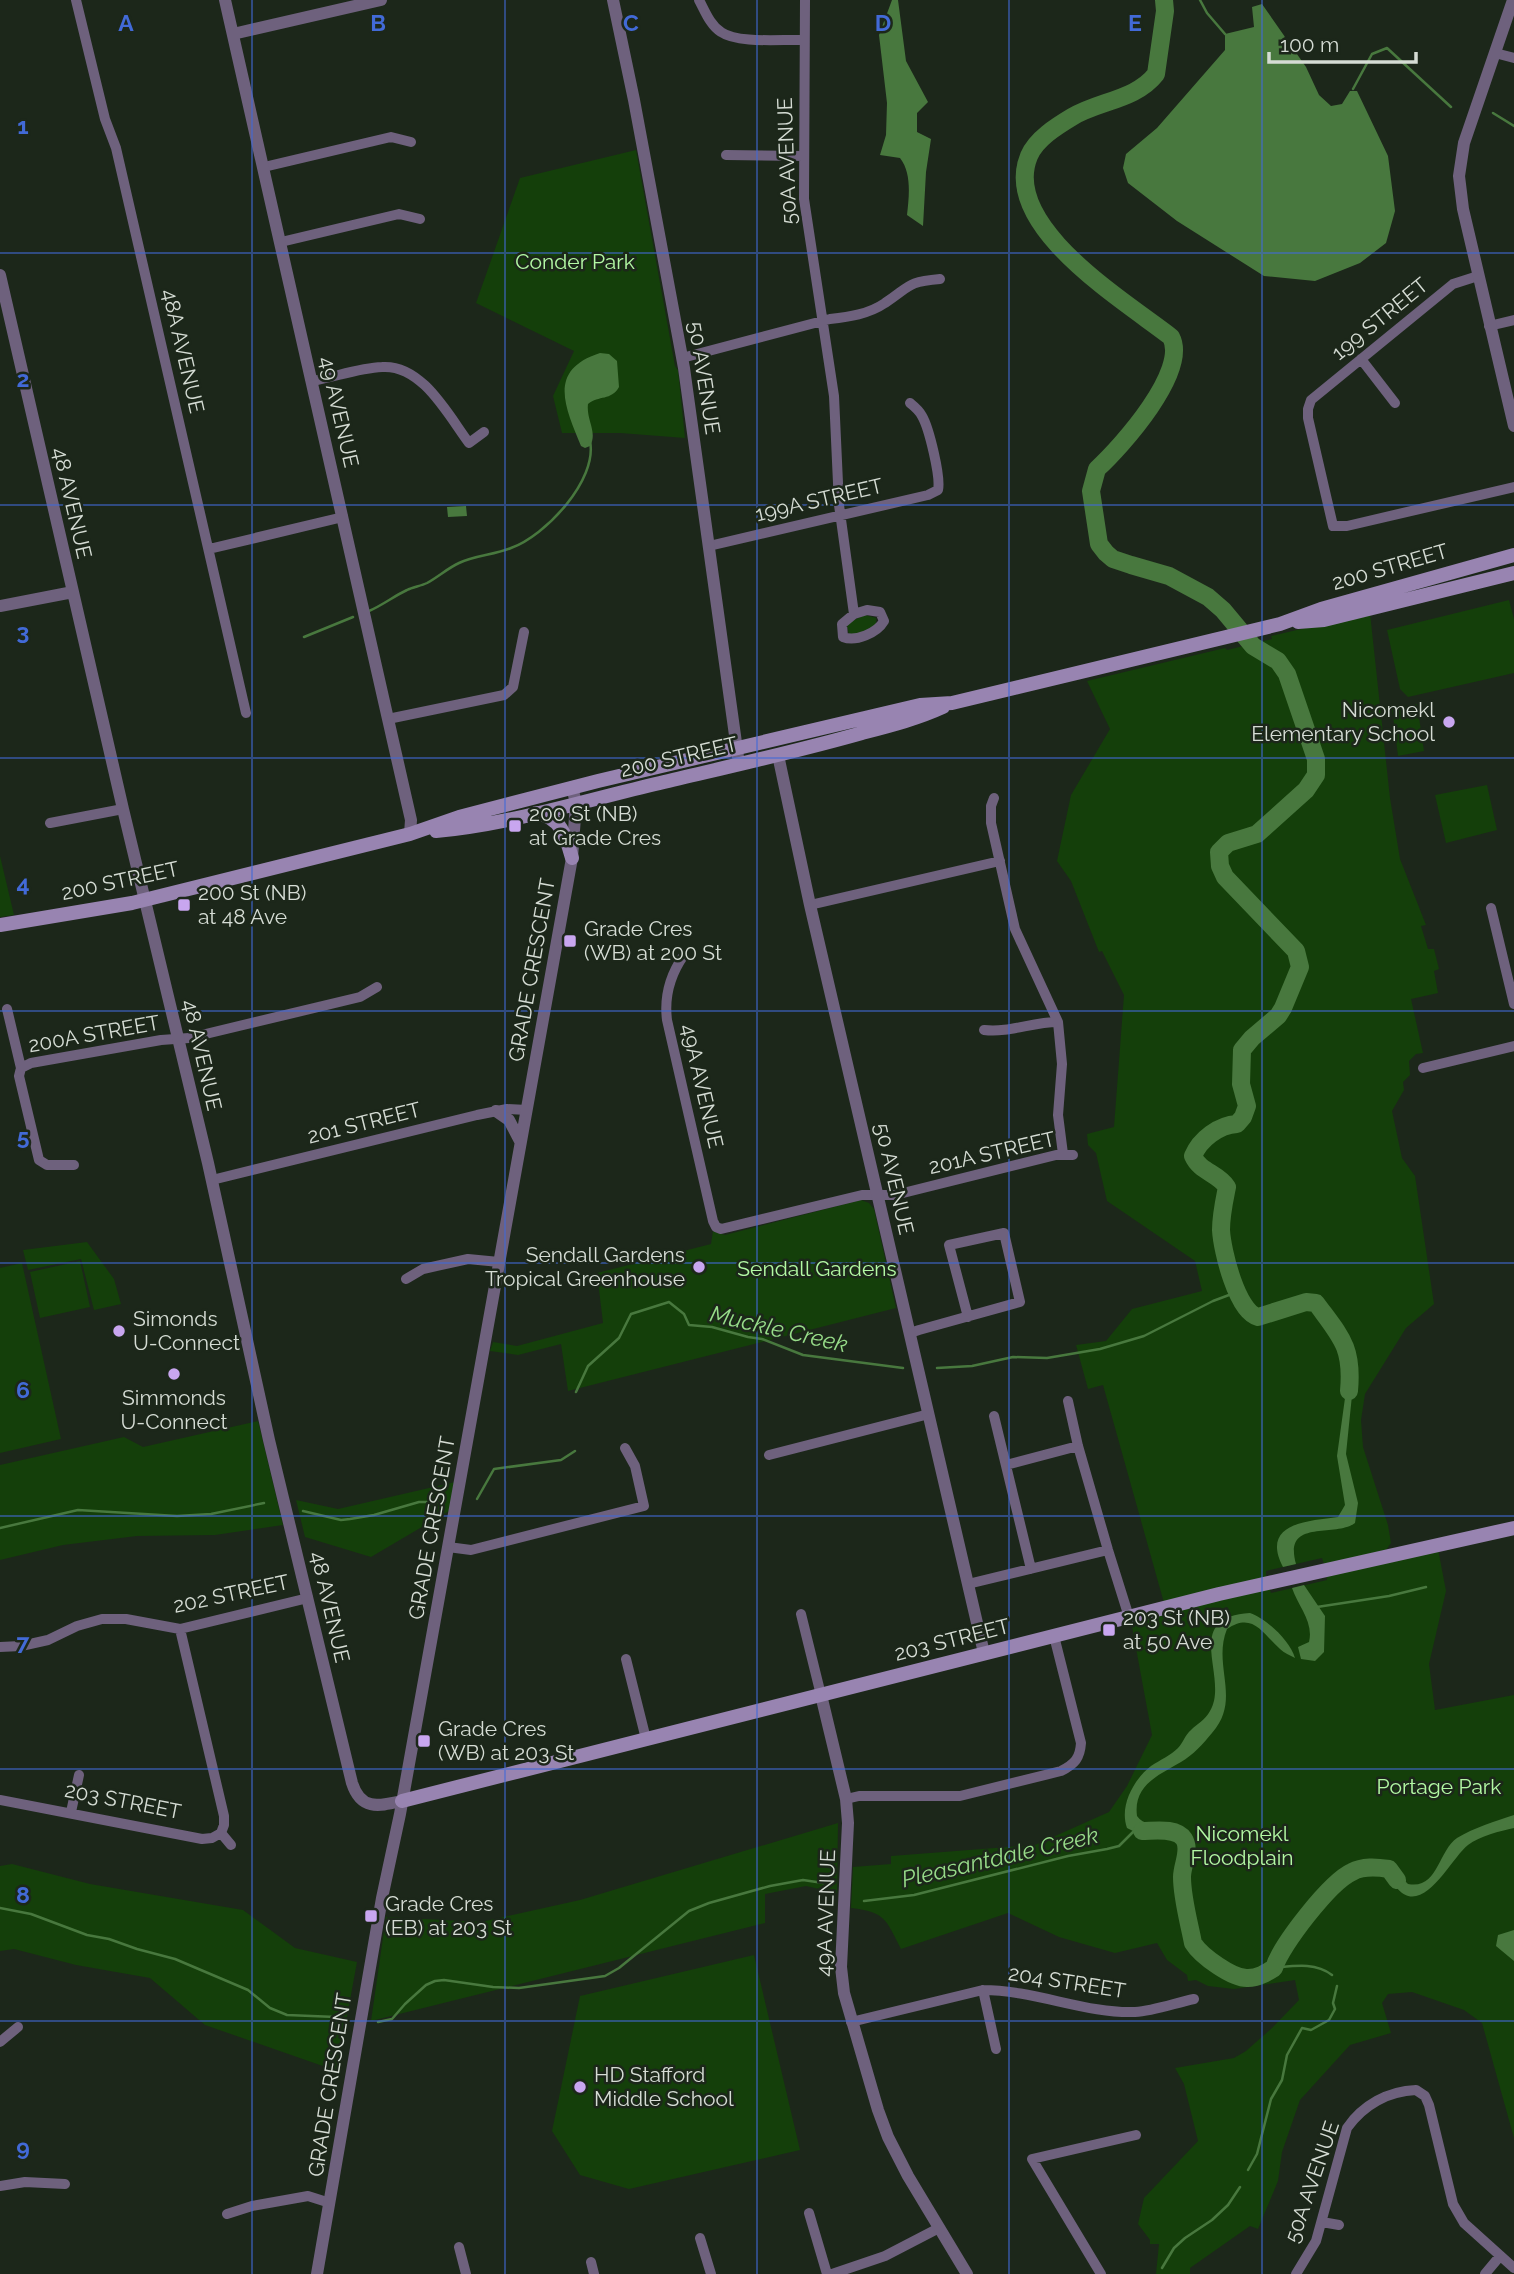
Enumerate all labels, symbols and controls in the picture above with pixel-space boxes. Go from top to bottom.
text: A [118,9,134,36]
text: B [370,9,386,36]
text: C [623,9,639,36]
text: D [875,9,891,36]
text: E [1128,9,1142,36]
scale bar [1269,21,1416,65]
text: 100 m [1280,32,1339,57]
street label: 50A AVENUE [772,97,801,225]
text: 1 [17,112,29,139]
park label: Conder Park [515,249,635,274]
street label: 199 STREET [1327,272,1433,365]
street label: 48A AVENUE [157,286,210,415]
street label: 50 AVENUE [683,320,726,436]
street label: 49 AVENUE [315,354,364,470]
text: 2 [17,365,29,392]
street label: 48 AVENUE [48,445,97,561]
street label: 199A STREET [753,473,885,526]
street label: 200 STREET [1329,538,1451,595]
text: 3 [17,618,29,645]
place label: Nicomekl Elementary School [1251,697,1435,746]
marker: Nicomekl Elementary School [1441,714,1457,730]
street label: 200 STREET [618,731,740,782]
place label: 200 St (NB) at Grade Cres [529,801,661,850]
marker: 200 St (NB) at Grade Cres [507,818,523,834]
street label: 200 STREET [59,856,181,905]
text: 4 [16,870,30,897]
street label: GRADE CRESCENT [503,876,560,1064]
place label: 200 St (NB) at 48 Ave [198,880,306,929]
marker: 200 St (NB) at 48 Ave [176,897,192,913]
place label: Grade Cres (WB) at 200 St [584,916,722,965]
marker: Grade Cres (WB) at 200 St [562,933,578,949]
street label: 48 AVENUE [178,997,227,1113]
street label: 200A STREET [26,1010,162,1057]
street label: 49A AVENUE [676,1021,729,1151]
street label: 201 STREET [305,1096,423,1149]
street label: 50 AVENUE [869,1121,919,1237]
text: 5 [17,1123,30,1150]
street label: 201A STREET [926,1126,1058,1179]
place label: Sendall Gardens Tropical Greenhouse [485,1242,685,1291]
park label: Sendall Gardens [737,1256,897,1281]
marker: Sendall Gardens Tropical Greenhouse [691,1259,707,1275]
water label: Muckle Creek [708,1300,851,1357]
place label: Simonds U-Connect [133,1306,240,1355]
marker: Simonds U-Connect [111,1323,127,1339]
marker: Simmonds U-Connect [166,1366,182,1382]
text: 6 [16,1376,30,1403]
place label: Simmonds U-Connect [121,1385,228,1434]
street label: GRADE CRESCENT [403,1434,460,1622]
street label: 48 AVENUE [306,1549,355,1665]
street label: 202 STREET [171,1569,291,1618]
place label: 203 St (NB) at 50 Ave [1123,1605,1230,1654]
street label: 203 STREET [892,1613,1012,1666]
marker: 203 St (NB) at 50 Ave [1101,1622,1117,1638]
text: 7 [17,1628,30,1655]
place label: Grade Cres (WB) at 203 St [438,1716,574,1765]
marker: Grade Cres (WB) at 203 St [416,1733,432,1749]
park label: Portage Park [1377,1774,1501,1799]
street label: 203 STREET [63,1777,184,1824]
water label: Pleasantdale Creek [899,1821,1101,1892]
park label: Nicomekl Floodplain [1190,1821,1294,1870]
street label: 49A AVENUE [811,1849,840,1977]
text: 8 [16,1881,30,1908]
place label: Grade Cres (EB) at 203 St [385,1891,512,1940]
marker: Grade Cres (EB) at 203 St [363,1908,379,1924]
street label: 204 STREET [1007,1960,1128,2003]
street label: GRADE CRESCENT [303,1991,356,2179]
place label: HD Stafford Middle School [594,2062,734,2111]
marker: HD Stafford Middle School [572,2079,588,2095]
street label: 50A AVENUE [1279,2118,1344,2246]
text: 9 [16,2134,30,2161]

